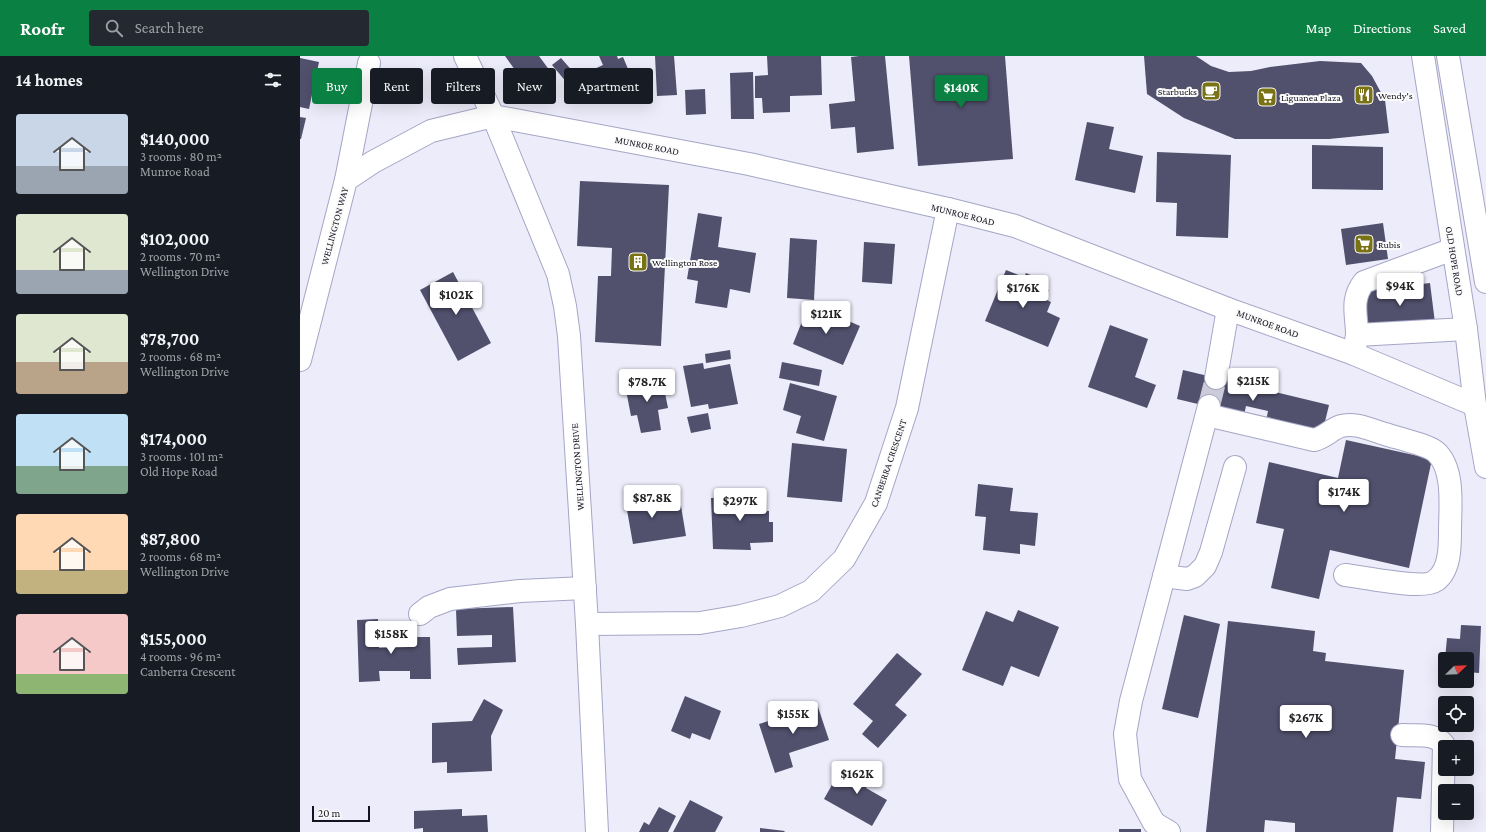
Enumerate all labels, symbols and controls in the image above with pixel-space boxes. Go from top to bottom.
search box [89,10,369,46]
icon: search [103,17,125,39]
text: Roofr [20,18,65,39]
text: Search here [135,20,204,36]
text: Map [1306,20,1331,36]
text: Directions [1353,20,1411,36]
text: Saved [1433,20,1466,36]
chip: Buy [312,68,362,104]
chip: Rent [370,68,423,104]
chip: Filters [431,68,495,104]
chip: New [503,68,556,104]
chip: Apartment [564,68,653,104]
icon: filters [262,69,284,91]
text: 14 homes [16,71,83,90]
pin: $140K [933,75,989,109]
text: $140K [944,80,978,95]
cafe icon: Starbucks [1200,80,1222,102]
restaurant icon: Wendy's [1353,84,1375,106]
place label: Starbucks [1158,86,1197,97]
supermarket icon: Liguanea Plaza [1256,86,1278,108]
place label: Wendy's [1378,90,1413,101]
place label: Liguanea Plaza [1281,92,1341,103]
icon: home [48,130,96,178]
text: $140,000 [140,130,210,149]
street label: MUNROE ROAD [614,134,680,157]
text: 3 rooms · 80 m² [140,149,222,164]
text: Munroe Road [140,164,210,179]
street label: WELLINGTON WAY [319,185,350,266]
street label: MUNROE ROAD [930,201,996,228]
street label: OLD HOPE ROAD [1444,226,1465,297]
icon: home [48,230,96,278]
text: $102,000 [140,230,209,249]
supermarket icon: Rubis [1353,233,1375,255]
place label: Rubis [1378,239,1400,250]
text: 2 rooms · 70 m² [140,249,221,264]
building icon: Wellington Rose [627,251,649,273]
place label: Wellington Rose [652,257,718,268]
text: Wellington Drive [140,264,229,279]
pin: $94K [1376,273,1424,307]
pin: $176K [995,275,1051,309]
text: $94K [1386,278,1414,293]
text: $176K [1007,280,1039,295]
pin: $102K [428,282,484,316]
text: $102K [439,287,473,302]
pin: $121K [798,301,854,335]
text: $121K [810,306,842,321]
street label: MUNROE ROAD [1235,307,1301,340]
icon: home [48,330,96,378]
text: $78,700 [140,330,199,349]
text: 2 rooms · 68 m² [140,349,221,364]
text: Wellington Drive [140,364,229,379]
pin: $215K [1225,368,1281,402]
pin: $78.7K [614,369,680,403]
text: $215K [1237,373,1269,388]
text: $78.7K [628,374,666,389]
street label: CANBERRA CRESCENT [868,417,909,509]
street label: WELLINGTON DRIVE [569,422,586,511]
icon: home [48,430,96,478]
text: $174,000 [140,430,207,449]
text: 3 rooms · 101 m² [140,449,223,464]
text: Old Hope Road [140,464,218,479]
pin: $174K [1316,479,1372,513]
text: $174K [1328,484,1360,499]
pin: $87.8K [619,485,685,519]
pin: $297K [712,488,768,522]
text: $87.8K [633,490,671,505]
text: $297K [723,493,757,508]
icon: home [48,530,96,578]
text: $87,800 [140,530,200,549]
text: 2 rooms · 68 m² [140,549,221,564]
text: Wellington Drive [140,564,229,579]
pin: $158K [363,621,419,655]
text: $158K [374,626,408,641]
icon: home [48,630,96,678]
text: $155,000 [140,630,207,649]
text: 4 rooms · 96 m² [140,649,221,664]
north arrow [1438,652,1474,688]
map controls [1438,652,1474,820]
text: Canberra Crescent [140,664,236,679]
button: locate [1438,696,1474,732]
pin: $155K [765,701,821,735]
pin: $267K [1278,705,1334,739]
text: $155K [777,706,809,721]
text: $267K [1289,710,1323,725]
button: + [1438,740,1474,776]
pin: $162K [829,761,885,795]
text: $162K [840,766,874,781]
button: − [1438,784,1474,820]
scale bar [312,804,370,823]
text: 20 m [318,807,340,819]

